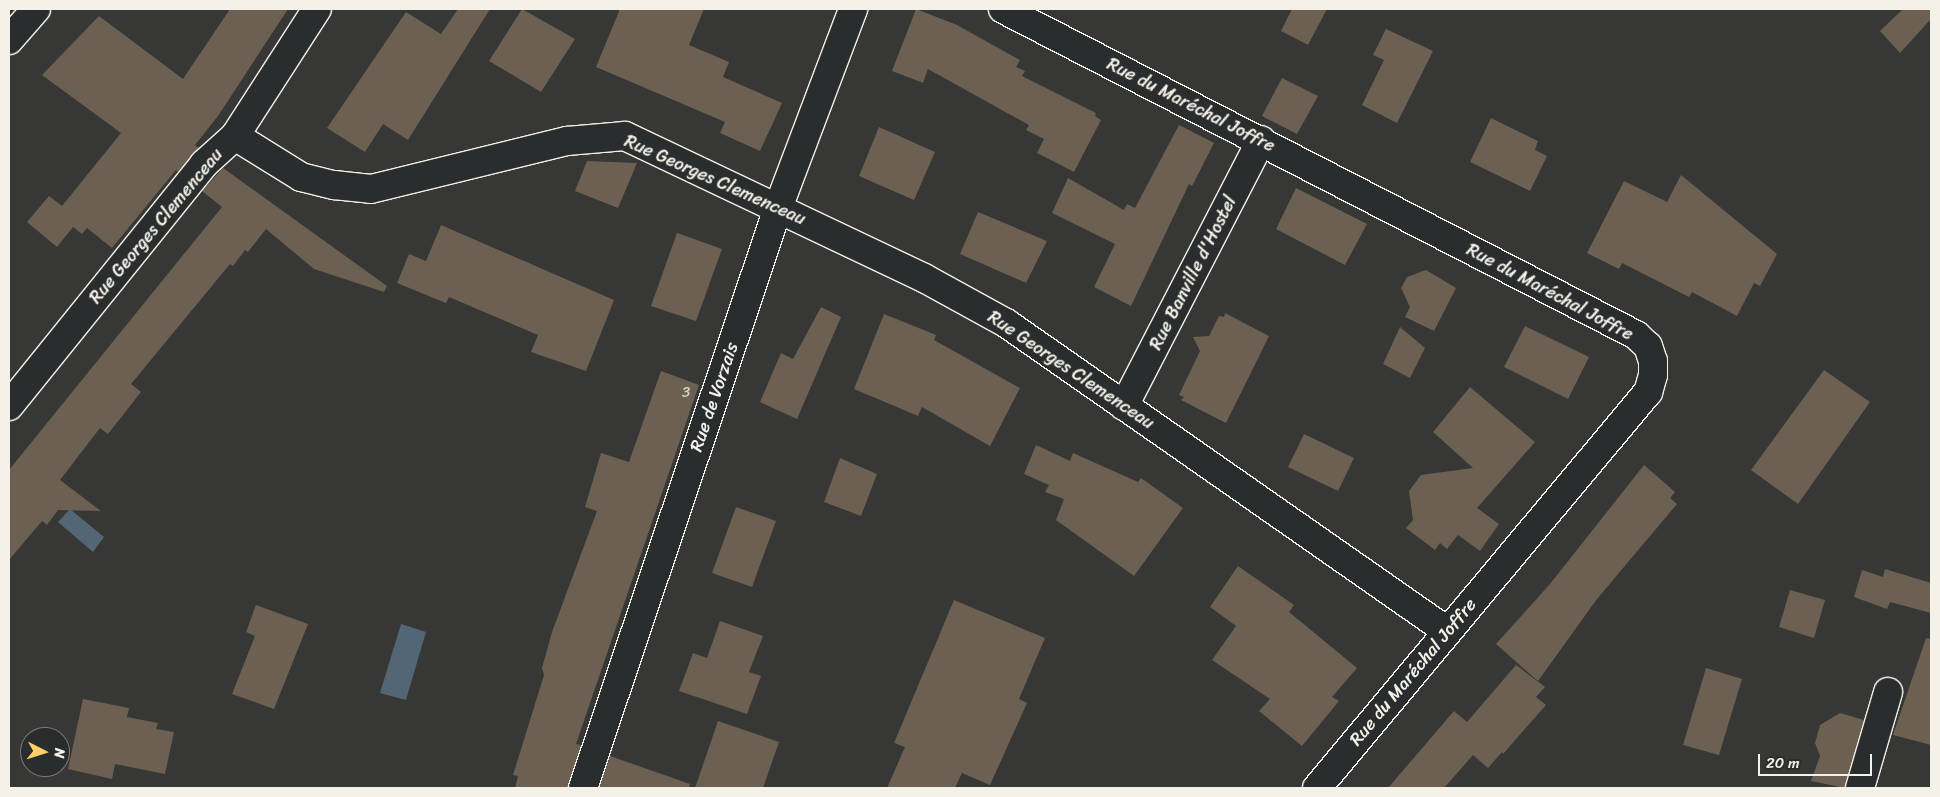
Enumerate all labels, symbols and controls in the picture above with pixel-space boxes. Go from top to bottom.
street label: Rue du Maréchal Joffre [1103,53,1279,157]
street label: Rue Georges Clemenceau [621,130,809,230]
street label: Rue Georges Clemenceau [85,144,227,308]
street label: Rue Banville d'Hostel [1145,193,1241,353]
street label: Rue du Maréchal Joffre [1463,239,1637,345]
street label: Rue Georges Clemenceau [984,306,1158,434]
street label: Rue de Vorzais [685,340,743,454]
house number: 3 [682,384,690,402]
street label: Rue du Maréchal Joffre [1345,594,1481,750]
north arrow [20,727,70,777]
scale bar [1760,744,1874,776]
text: N [47,747,72,759]
text: 20 m [1766,750,1800,776]

